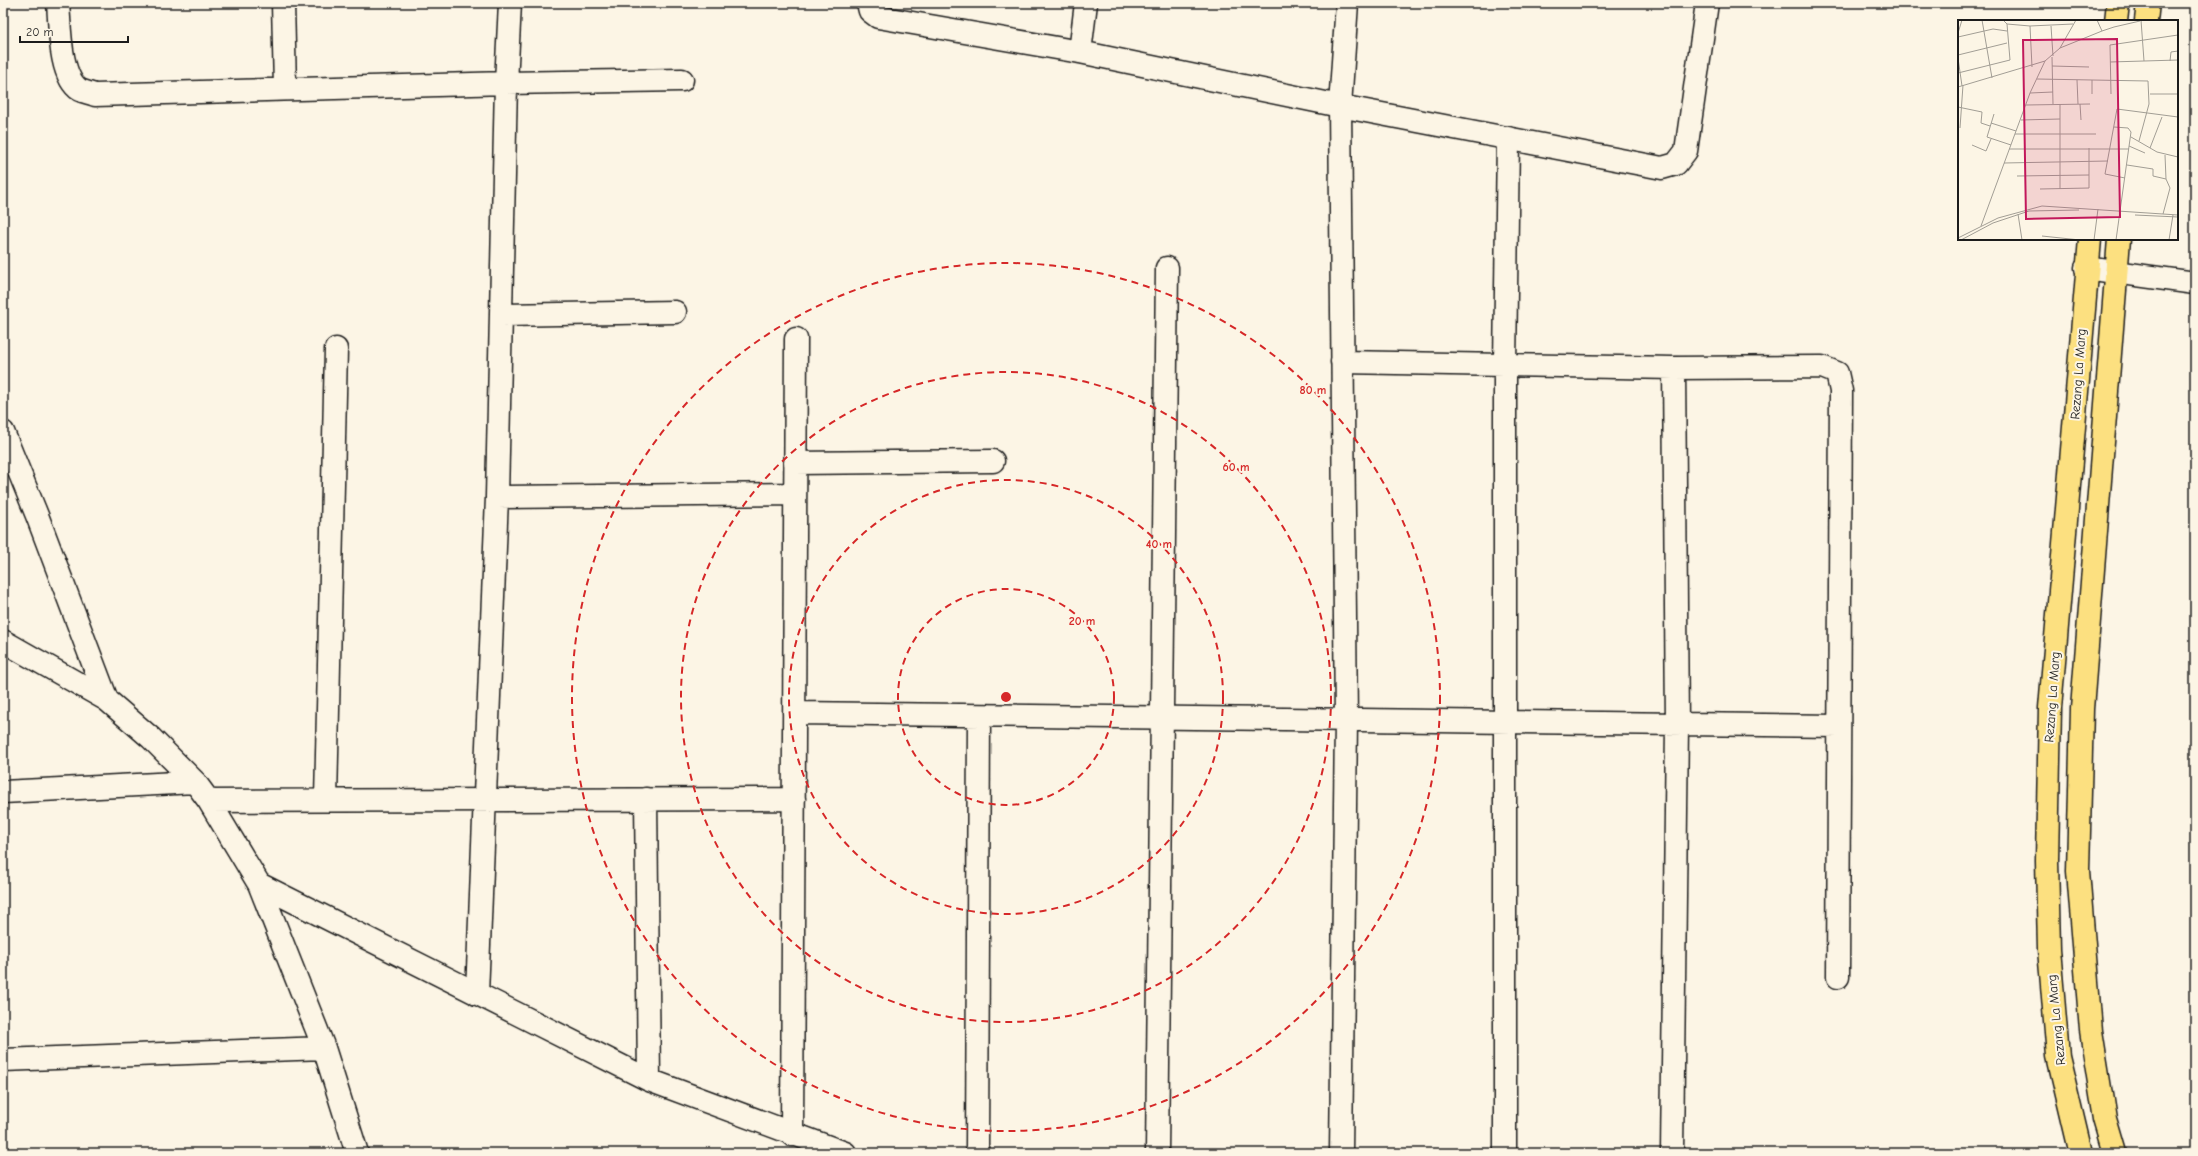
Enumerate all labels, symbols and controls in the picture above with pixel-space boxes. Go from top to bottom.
scale bar [20,18,128,44]
inset map [1958,20,2178,240]
text: 20 m [26,25,54,39]
street label: Rezang La Marg [2067,328,2089,420]
text: 80 m [1300,383,1326,397]
text: 60 m [1223,460,1249,474]
text: 40 m [1146,537,1172,551]
text: 20 m [1069,614,1095,628]
street label: Rezang La Marg [2041,651,2063,743]
centre of rings [999,690,1013,704]
street label: Rezang La Marg [2044,974,2068,1066]

